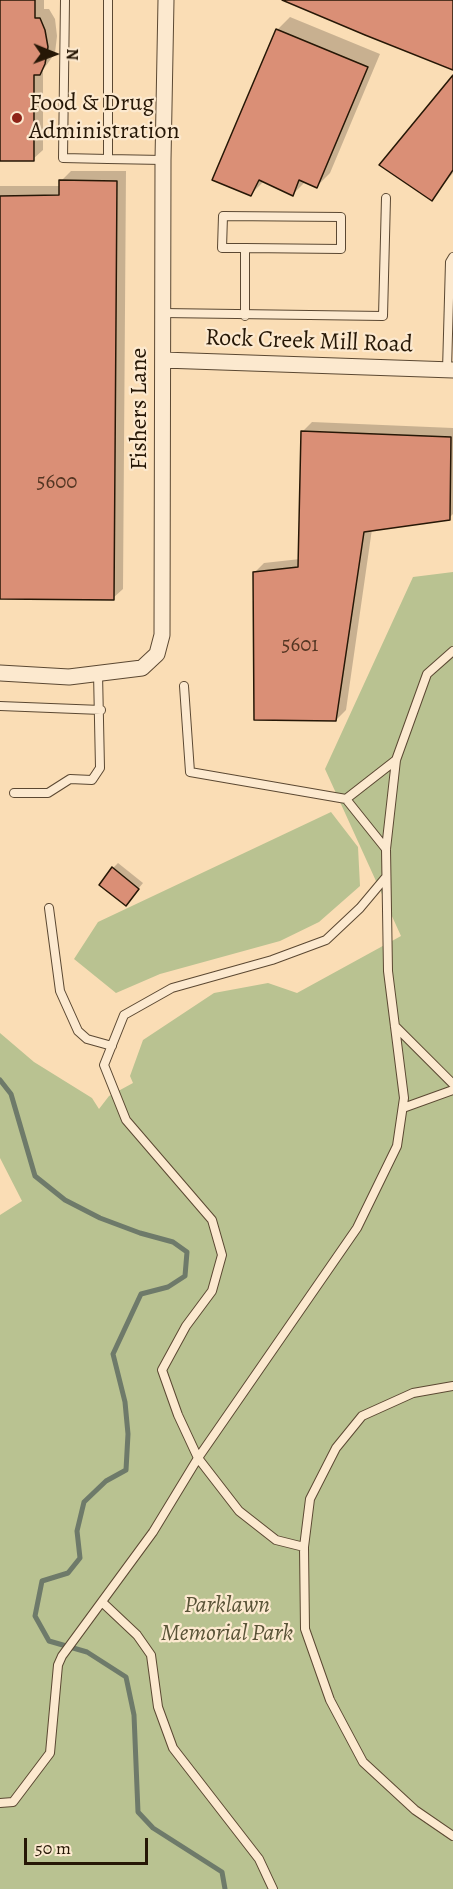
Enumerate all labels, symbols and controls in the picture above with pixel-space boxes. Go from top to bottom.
north arrow [24,24,84,84]
text: N [61,48,83,60]
place label: Food & Drug Administration [29,90,180,146]
marker: Food & Drug Administration [10,111,24,125]
street label: Rock Creek Mill Road [205,324,413,360]
street label: Fishers Lane [126,348,154,470]
house number: 5600 [36,470,78,496]
house number: 5601 [281,633,319,659]
park label: Parklawn Memorial Park [161,1592,293,1648]
scale bar [27,1826,152,1864]
text: 50 m [35,1836,71,1860]

